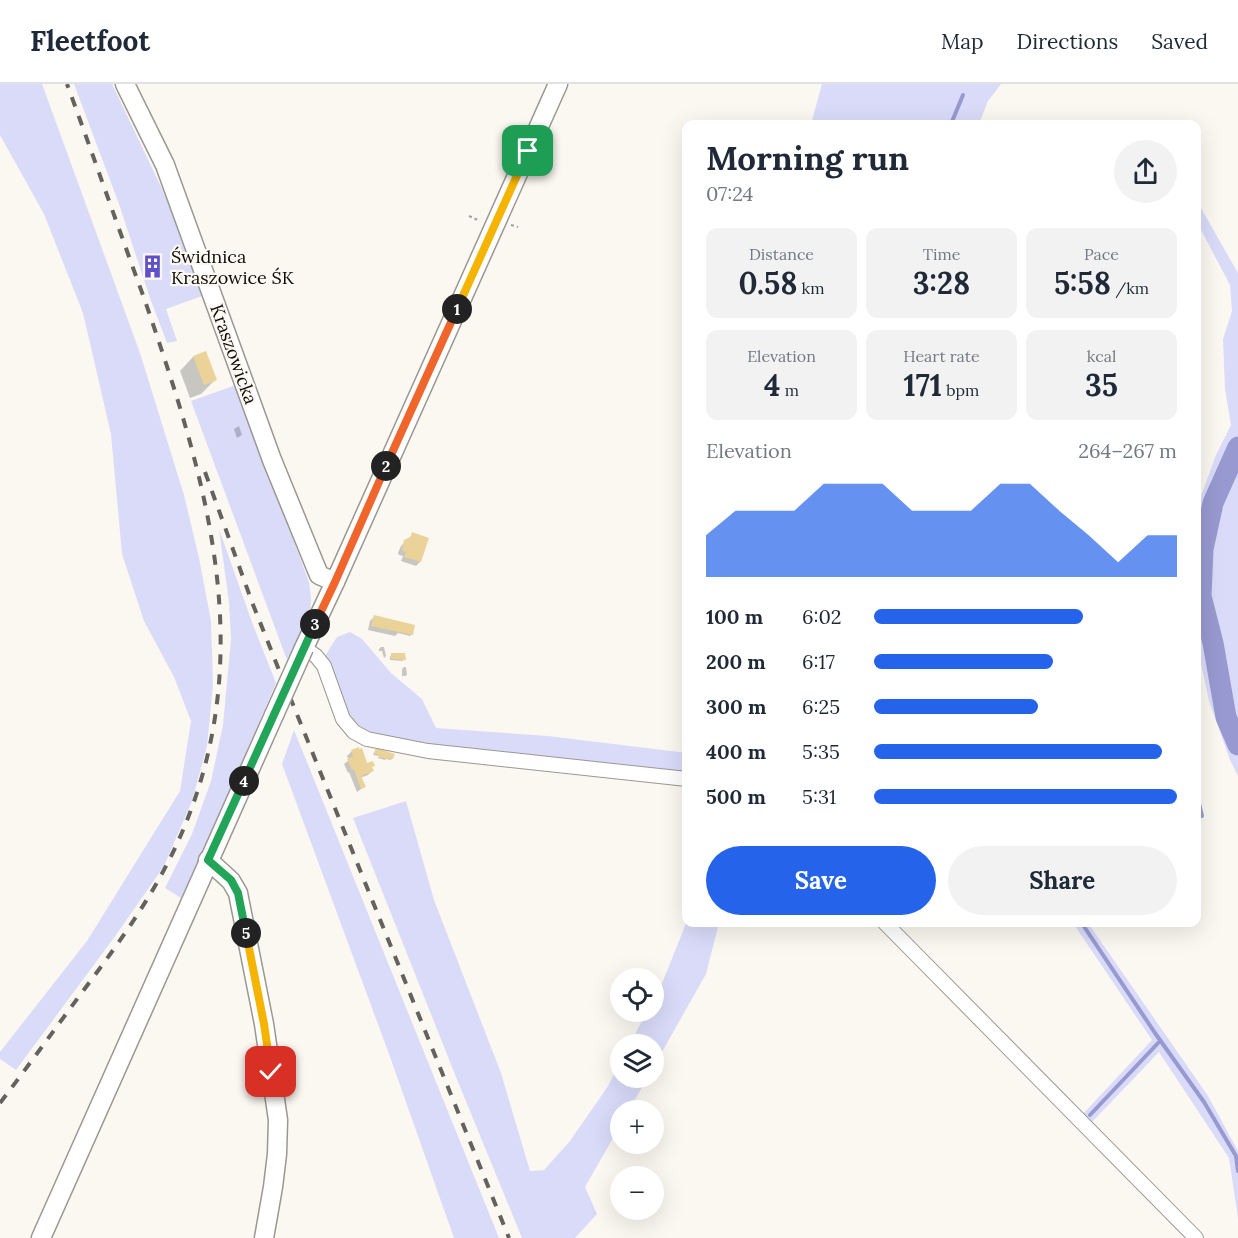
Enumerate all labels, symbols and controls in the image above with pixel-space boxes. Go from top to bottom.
text: Fleetfoot [30,23,150,59]
text: Map [941,28,984,55]
text: Directions [1017,28,1118,55]
text: Saved [1151,28,1208,55]
pin [502,125,553,176]
icon: arrive [511,134,544,167]
text: Morning run [706,137,909,179]
button: share [1114,140,1177,203]
text: 07:24 [706,181,753,206]
text: Distance [749,244,814,264]
text: Time [923,244,960,264]
text: Pace [1084,244,1119,264]
place label: Świdnica Kraszowice ŚK [171,245,295,289]
building icon: Świdnica Kraszowice ŚK [140,253,166,279]
text: 0.58 [738,264,797,302]
text: 3:28 [913,264,970,302]
text: 5:58 [1054,264,1111,302]
text: km [797,278,825,298]
text: /km [1111,278,1149,298]
pin: 1 [442,294,472,324]
text: 1 [454,299,460,319]
street label: Kraszowicka [205,301,263,407]
text: Elevation [747,346,816,366]
text: Heart rate [903,346,980,366]
text: kcal [1087,346,1116,366]
text: 4 [764,366,780,404]
text: 171 [904,366,942,404]
text: 35 [1085,366,1118,404]
text: m [780,380,799,400]
text: bpm [942,380,979,400]
text: Elevation [706,438,792,463]
text: 264–267 m [1078,438,1177,463]
pin: 2 [371,451,401,481]
text: 2 [382,456,390,476]
text: 100 m [706,604,763,629]
text: 6:02 [802,604,842,629]
pin: 3 [300,609,330,639]
text: 3 [311,614,319,634]
text: 200 m [706,649,766,674]
text: 6:17 [802,649,835,674]
text: 300 m [706,694,766,719]
text: 6:25 [802,694,840,719]
text: 400 m [706,739,766,764]
text: 5:35 [802,739,840,764]
pin: 4 [229,766,259,796]
text: 4 [240,771,248,791]
text: 500 m [706,784,766,809]
text: 5:31 [802,784,836,809]
button: Save [706,846,936,915]
button: Share [948,846,1177,915]
pin: 5 [231,918,261,948]
text: 5 [242,923,250,943]
map controls [610,968,664,1220]
button: locate [610,968,664,1022]
button: layers [610,1034,664,1088]
pin [245,1046,296,1097]
icon: check [254,1055,287,1088]
button: + [610,1100,664,1154]
button: − [610,1166,664,1220]

